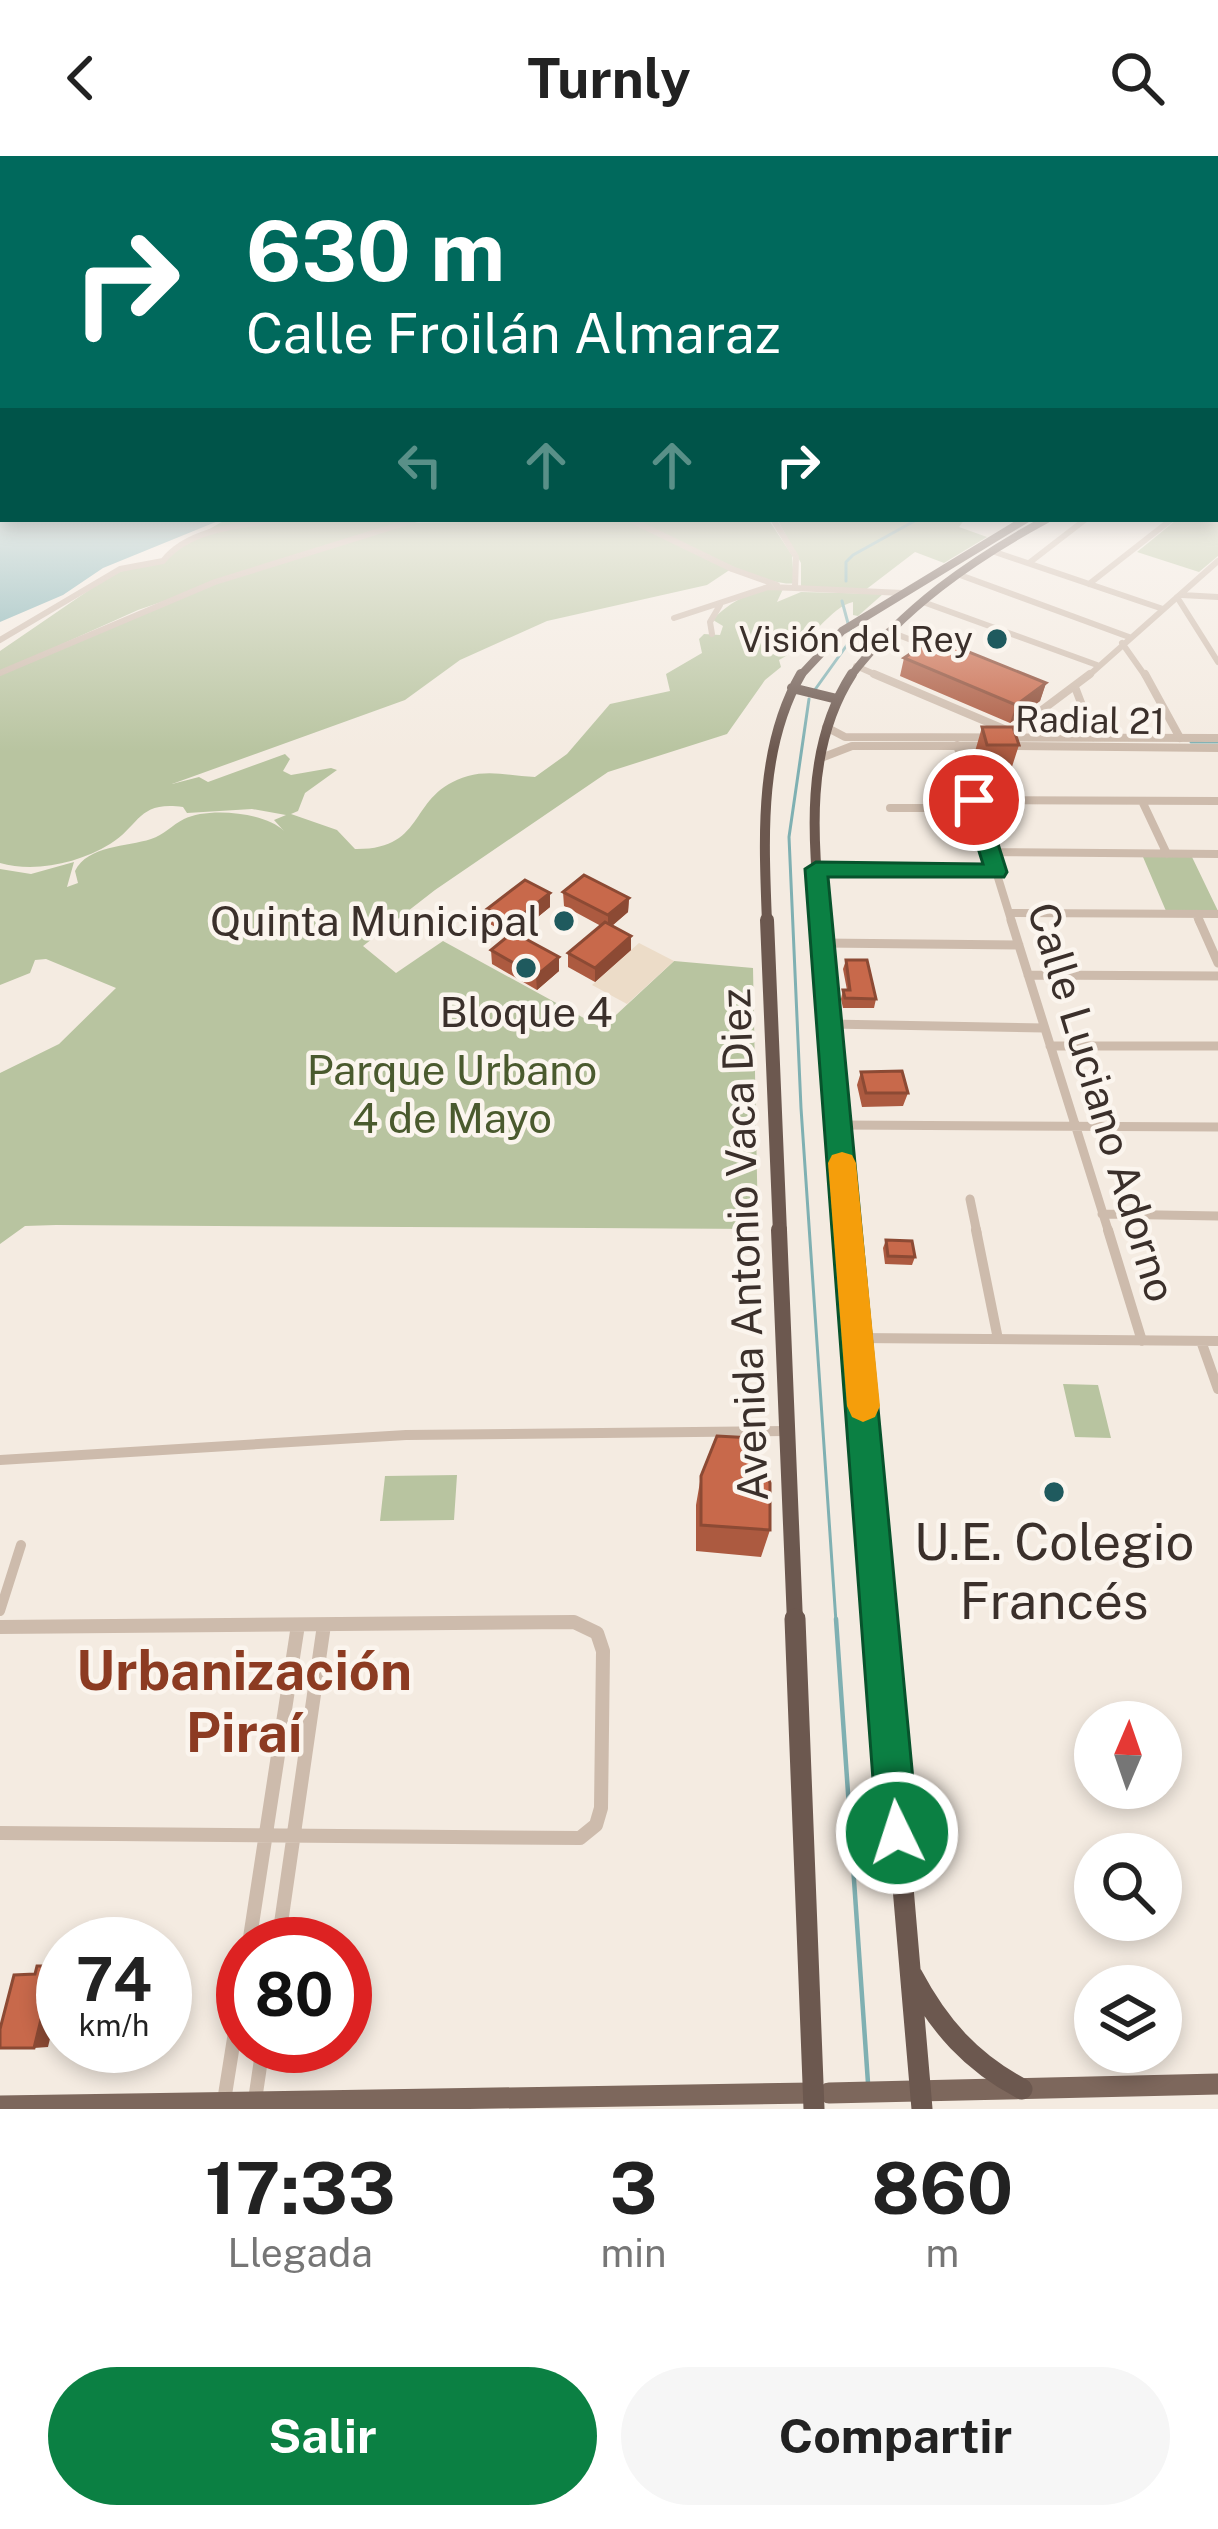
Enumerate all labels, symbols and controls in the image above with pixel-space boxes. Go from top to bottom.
icon: back [48,45,114,111]
icon: search [1104,45,1170,111]
text: Turnly [527,47,691,110]
text: 630 m [246,201,505,300]
icon: right [48,204,204,360]
text: Calle Froilán Almaraz [246,302,781,365]
icon: left [387,432,453,498]
icon: ahead [513,432,579,498]
icon: ahead [639,432,705,498]
icon: right [765,432,831,498]
place label: Visión del Rey [739,618,973,660]
marker: Visión del Rey [984,626,1010,652]
street label: Radial 21 [1015,698,1165,742]
pin [923,749,1025,851]
icon: arrive [941,767,1007,833]
place label: Quinta Municipal [210,896,540,945]
street label: Calle Luciano Adorno [1018,896,1187,1307]
marker: Quinta Municipal [551,908,577,934]
marker: Bloque 4 [513,955,539,981]
place label: Bloque 4 [439,987,613,1036]
street label: Avenida Antonio Vaca Diez [710,988,777,1503]
park label: Parque Urbano 4 de Mayo [307,1045,597,1142]
marker: U.E. Colegio Francés [1041,1479,1067,1505]
place label: U.E. Colegio Francés [914,1512,1194,1630]
district label: Urbanización Piraí [76,1639,412,1764]
north arrow [1074,1701,1182,1809]
map controls [1074,1701,1182,2073]
position arrow [834,1770,960,1896]
button: search [1074,1833,1182,1941]
speed limit sign: 80 [216,1917,372,2073]
text: 74 [76,1944,152,2015]
button: layers [1074,1965,1182,2073]
text: km/h [79,2007,149,2043]
text: 17:33 [205,2146,396,2230]
text: 3 [610,2146,657,2230]
text: 860 [871,2146,1013,2230]
text: Llegada [228,2230,373,2276]
text: min [600,2230,667,2276]
text: m [925,2230,959,2276]
button: Salir [48,2367,597,2505]
button: Compartir [621,2367,1170,2505]

